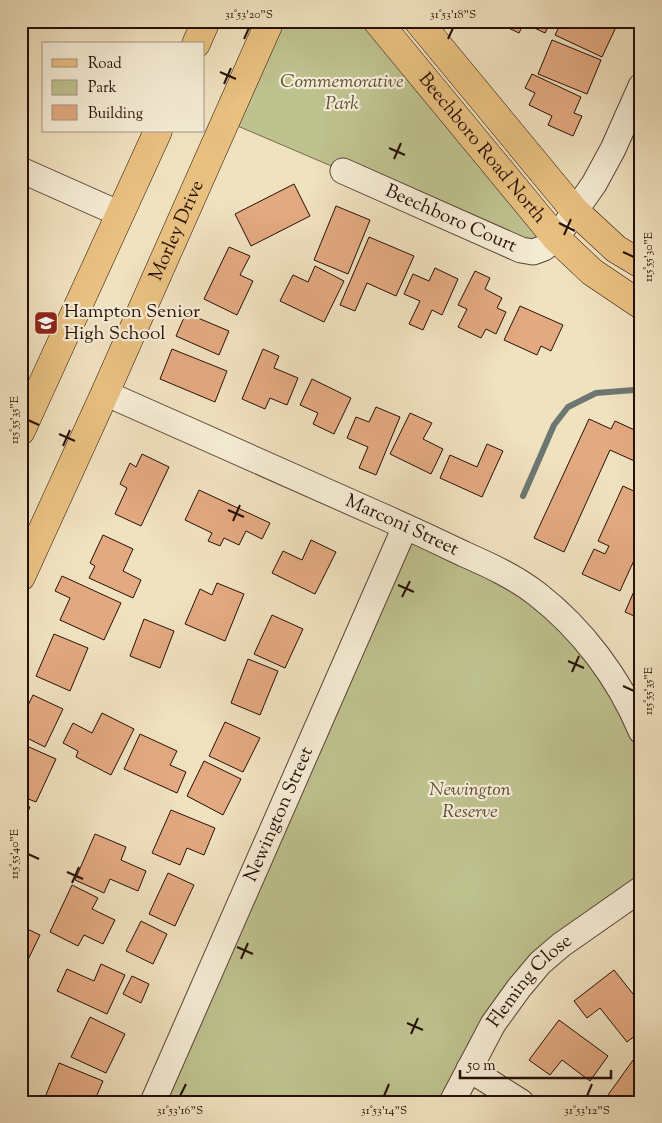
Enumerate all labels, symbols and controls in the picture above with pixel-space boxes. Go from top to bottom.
text: 31°53'20"S [225,6,273,24]
text: 31°53'18"S [430,6,476,24]
legend [42,42,205,132]
text: Road [88,54,122,75]
street label: Beechboro Road North [412,67,552,230]
park label: Commemorative Park [280,69,404,118]
text: Park [88,78,117,99]
text: Building [88,104,143,125]
street label: Morley Drive [143,176,211,285]
street label: Beechboro Court [381,178,521,260]
text: 115°55'30"E [640,231,658,282]
place label: Hampton Senior High School [64,299,200,348]
school or university icon: Hampton Senior High School [33,310,59,336]
text: 115°55'35"E [6,395,24,444]
street label: Marconi Street [341,488,464,563]
text: 115°55'35"E [640,666,658,715]
street label: Newington Street [238,742,321,886]
park label: Newington Reserve [429,777,511,826]
text: 115°55'40"E [6,828,24,879]
street label: Fleming Close [481,928,578,1033]
scale bar [460,1048,611,1080]
text: 50 m [466,1056,496,1077]
text: 31°53'16"S [157,1102,203,1120]
text: 31°53'14"S [361,1102,407,1120]
text: 31°53'12"S [564,1102,610,1120]

